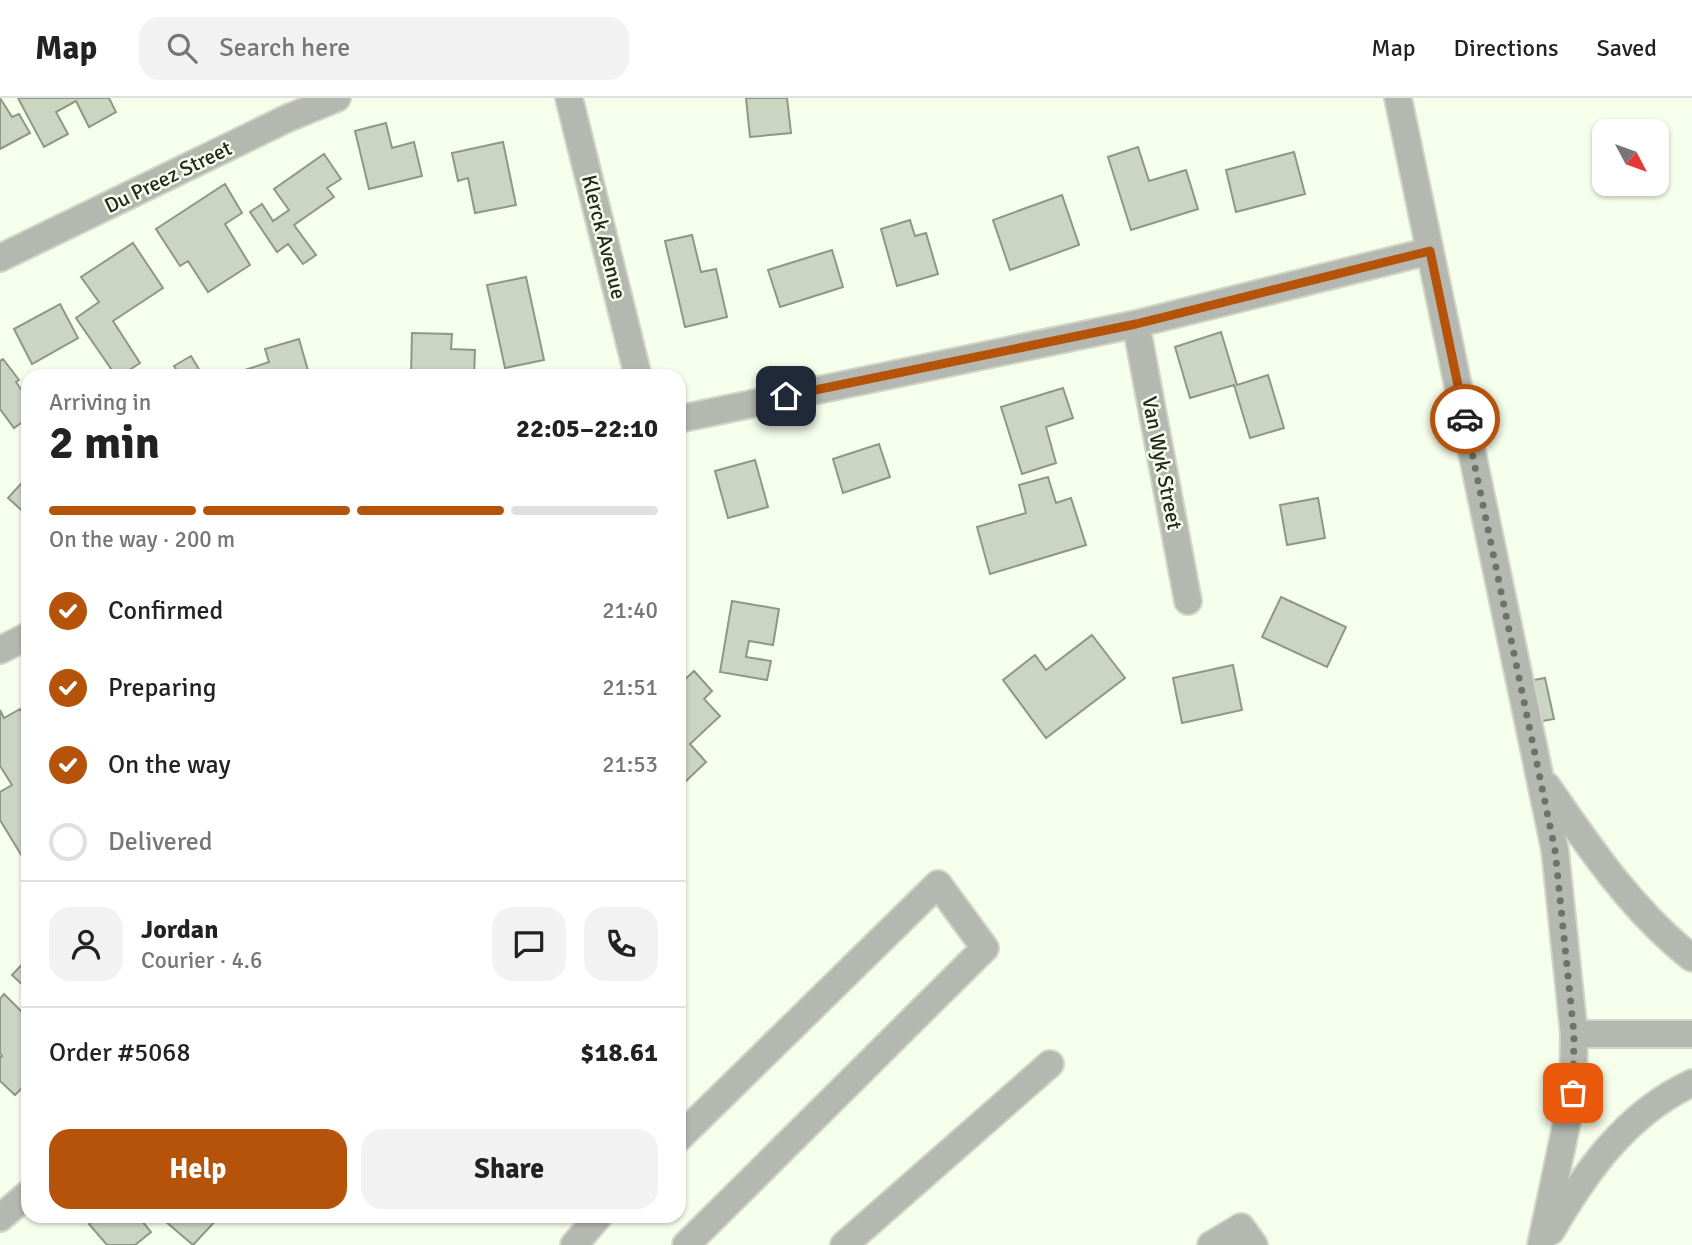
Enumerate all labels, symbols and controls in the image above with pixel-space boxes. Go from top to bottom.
search box [139,17,629,80]
text: Map [35,28,97,69]
icon: search [163,29,201,67]
text: Search here [219,32,350,64]
text: Map [1371,33,1416,63]
text: Directions [1454,33,1559,63]
text: Saved [1597,33,1657,63]
north arrow [1592,119,1670,196]
map controls [1592,119,1669,196]
street label: Du Preez Street [100,135,236,219]
street label: Klerck Avenue [576,172,632,302]
pin [756,366,816,426]
icon: home [767,377,805,415]
courier [1430,384,1500,454]
text: Arriving in [49,388,151,417]
street label: Van Wyk Street [1136,394,1188,532]
icon: car [1446,400,1484,438]
text: 22:05–22:10 [516,413,658,445]
text: 2 min [49,415,160,471]
text: On the way · 200 m [49,525,235,554]
icon: check [49,592,87,630]
text: Confirmed [108,595,223,627]
text: 21:40 [602,596,658,625]
icon: check [49,669,87,707]
text: Preparing [108,672,216,704]
text: 21:51 [602,673,658,702]
icon: check [49,746,87,784]
text: On the way [108,749,231,781]
text: 21:53 [602,750,658,779]
text: Delivered [108,826,213,858]
button: person [49,907,123,981]
button: chat [492,907,566,981]
button: phone [584,907,658,981]
text: Jordan [141,914,218,946]
text: Courier · 4.6 [141,946,262,975]
text: Order #5068 [49,1037,190,1069]
text: $18.61 [580,1037,658,1069]
pin [1543,1063,1603,1123]
icon: bag [1554,1074,1592,1112]
button: Help [49,1129,347,1209]
button: Share [361,1129,658,1209]

